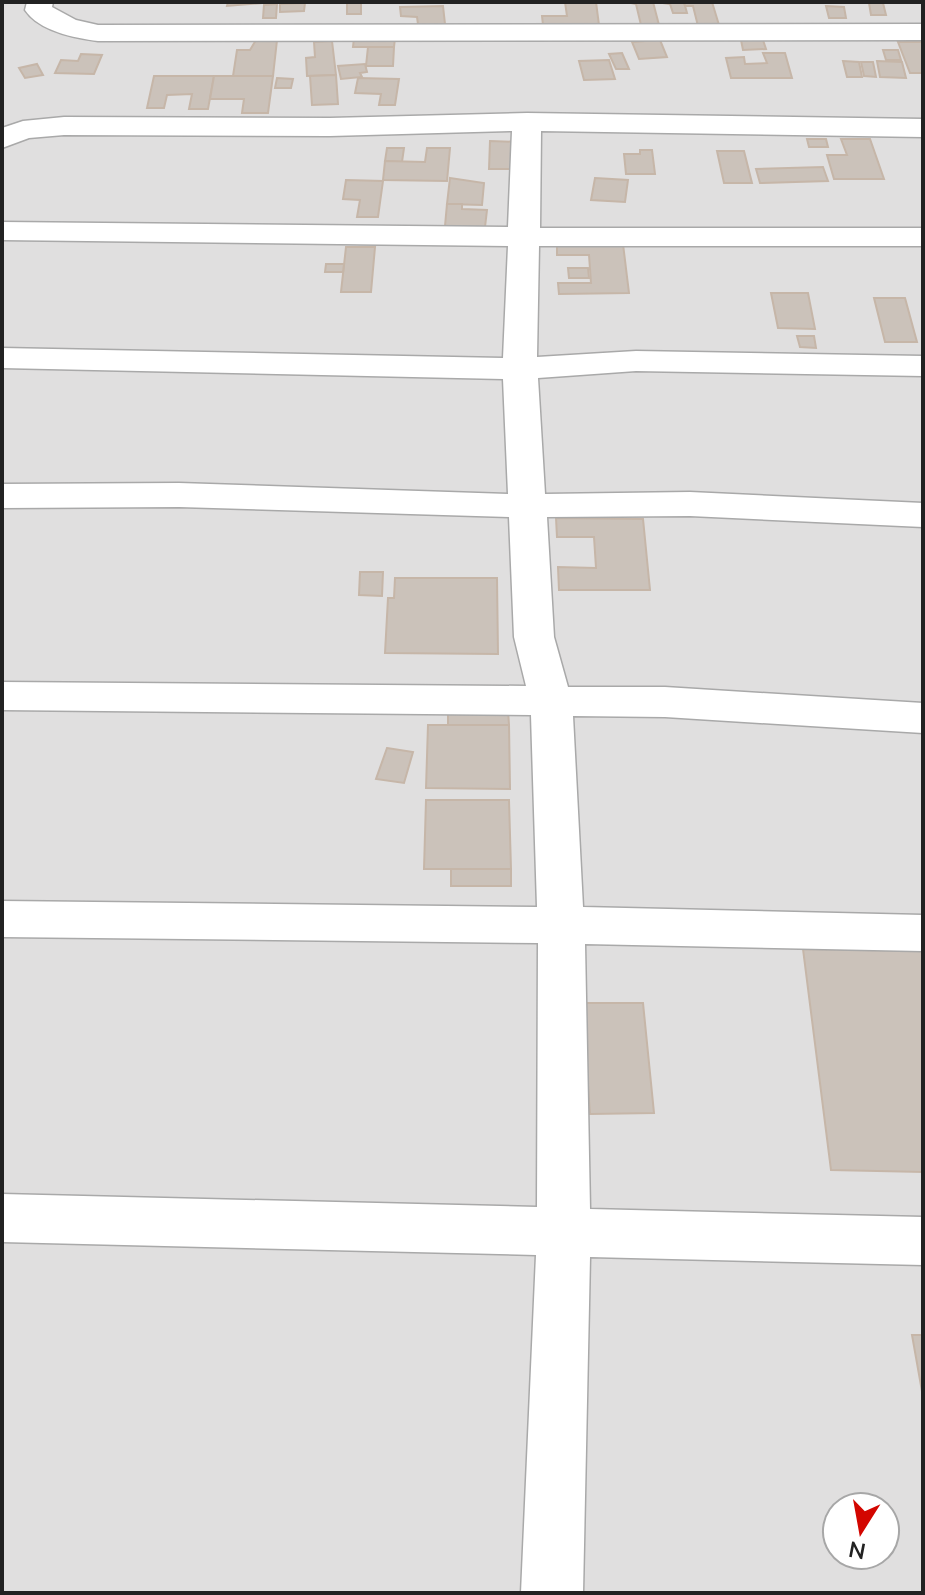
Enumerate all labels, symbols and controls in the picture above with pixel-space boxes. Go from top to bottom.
north arrow [821,1491,901,1571]
text: N [846,1535,868,1566]

